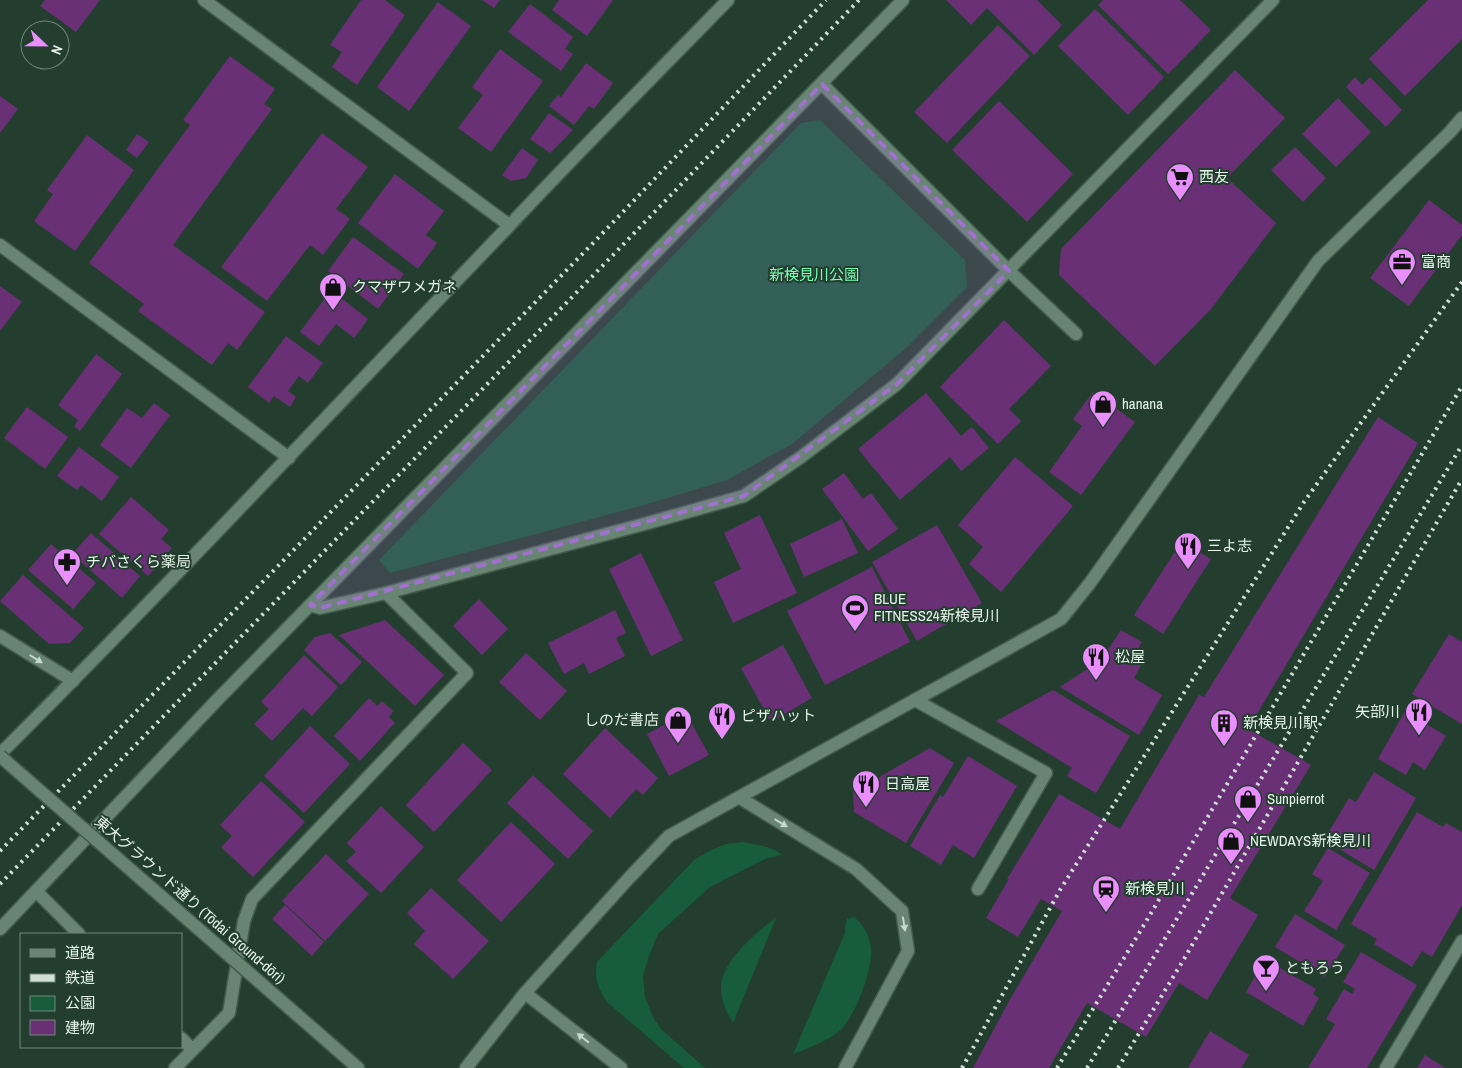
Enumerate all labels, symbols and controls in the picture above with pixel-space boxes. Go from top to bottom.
north arrow [20,20,70,70]
text: N [47,43,67,57]
supermarket icon: 西友 [1165,162,1195,201]
place label: 西友 [1199,166,1229,187]
office icon: 富商 [1387,247,1417,286]
place label: 富商 [1421,251,1451,272]
park label: 新検見川公園 [769,264,859,285]
shop icon: クマザワメガネ [318,272,348,311]
place label: クマザワメガネ [352,276,457,297]
shop icon: hanana [1088,389,1118,428]
place label: hanana [1122,393,1163,414]
restaurant icon: 三よ志 [1173,531,1203,570]
place label: 三よ志 [1207,535,1252,556]
pharmacy icon: チバさくら薬局 [52,547,82,586]
place label: チバさくら薬局 [86,551,191,572]
place label: BLUE FITNESS24新検見川 [874,588,1000,626]
sports icon: BLUE FITNESS24新検見川 [840,593,870,632]
restaurant icon: 松屋 [1081,642,1111,681]
place label: 松屋 [1115,646,1145,667]
one-way arrow [30,654,43,663]
restaurant icon: 矢部川 [1404,697,1434,736]
restaurant icon: ピザハット [707,701,737,740]
place label: 矢部川 [1355,701,1400,722]
shop icon: しのだ書店 [663,705,693,744]
place label: ピザハット [741,705,816,726]
building icon: 新検見川駅 [1209,708,1239,747]
place label: しのだ書店 [584,709,659,730]
place label: 新検見川駅 [1243,712,1318,733]
restaurant icon: 日高屋 [851,769,881,808]
place label: 日高屋 [885,773,930,794]
shop icon: Sunpierrot [1233,784,1263,823]
place label: Sunpierrot [1267,788,1325,809]
street label: 東大グラウンド通り (Tōdai Ground-dōri) [90,811,290,988]
one-way arrow [775,819,788,828]
shop icon: NEWDAYS新検見川 [1216,826,1246,865]
place label: NEWDAYS新検見川 [1250,830,1371,851]
station icon: 新検見川 [1091,874,1121,913]
place label: 新検見川 [1125,878,1185,899]
one-way arrow [900,916,908,932]
legend [20,933,182,1048]
text: 道路 [65,942,95,963]
bar icon: ともろう [1251,953,1281,992]
place label: ともろう [1285,957,1345,978]
text: 鉄道 [65,967,95,988]
text: 公園 [65,992,95,1013]
text: 建物 [65,1017,95,1038]
one-way arrow [577,1032,590,1043]

